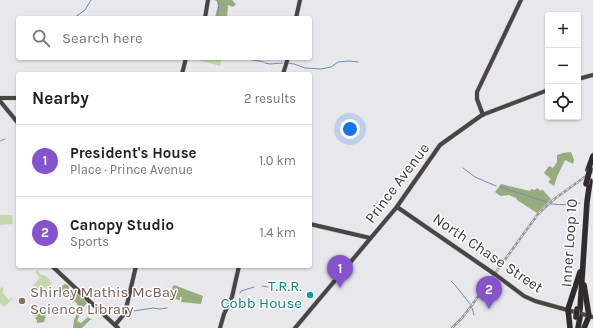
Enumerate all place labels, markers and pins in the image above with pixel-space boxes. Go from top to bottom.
pin: 1 [327,255,353,288]
pin: 2 [476,276,502,309]
place label: T.R.R. Cobb House [220,277,302,312]
place label: Shirley Mathis McBay Science Library [30,283,177,318]
marker: T.R.R. Cobb House [305,290,315,300]
marker: Shirley Mathis McBay Science Library [17,296,27,306]

